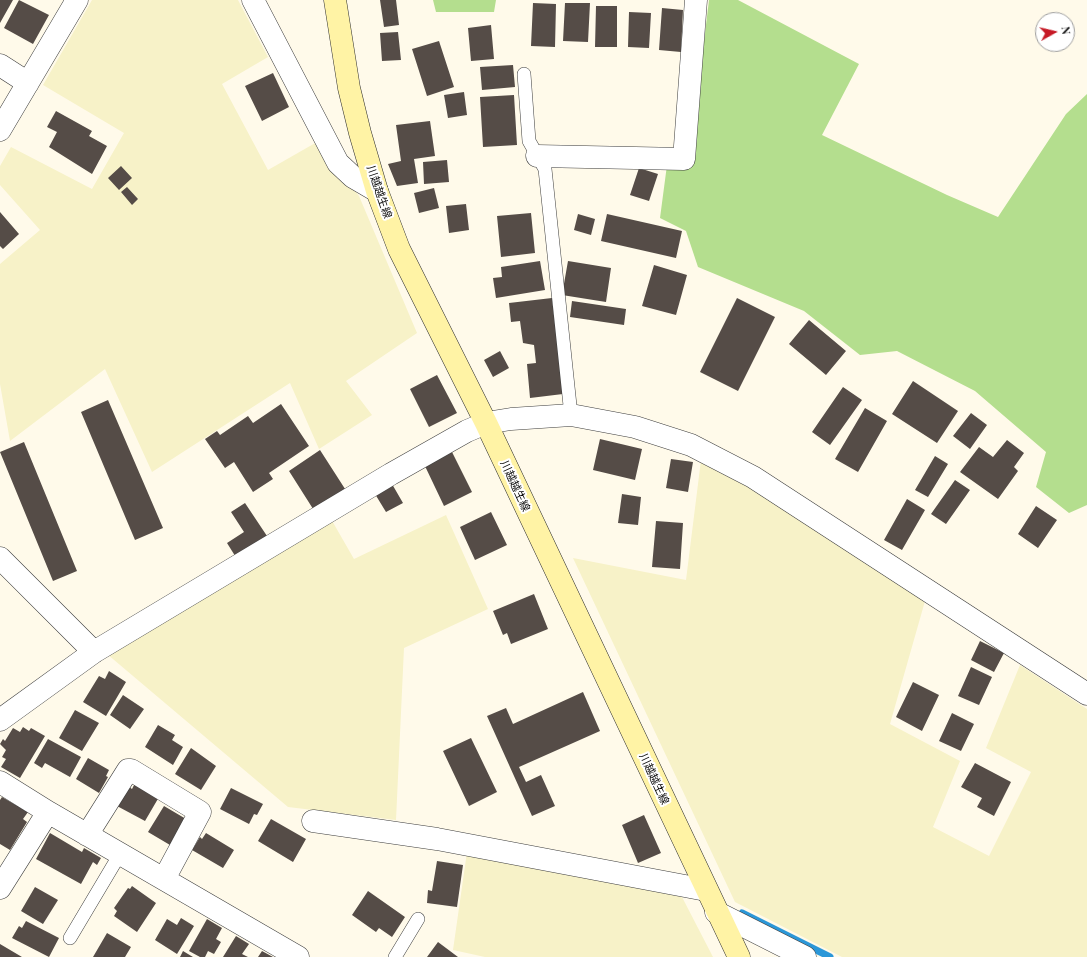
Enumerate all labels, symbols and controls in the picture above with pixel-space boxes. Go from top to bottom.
north arrow [1035,12,1075,52]
text: N [1058,25,1074,35]
street label: 川越越生線 [364,164,394,220]
street label: 川越越生線 [497,458,533,514]
street label: 川越越生線 [636,751,672,807]

